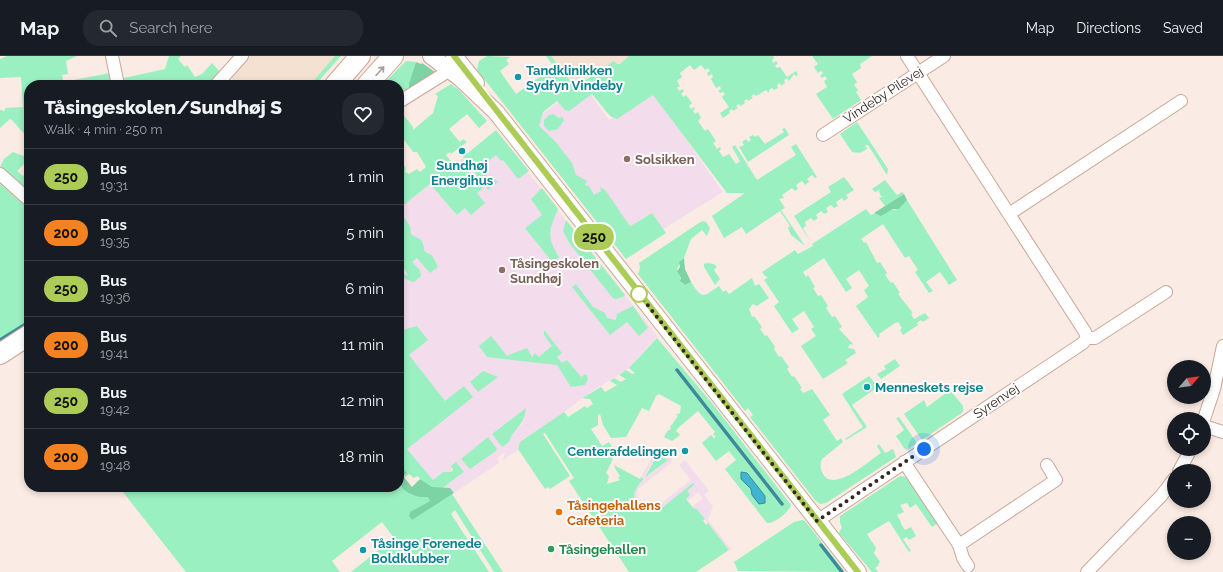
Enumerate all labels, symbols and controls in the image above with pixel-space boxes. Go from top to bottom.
search box [83,10,363,46]
text: Map [20,17,59,39]
icon: search [97,17,119,39]
text: Search here [129,19,213,37]
text: Map [1026,20,1054,36]
text: Directions [1076,20,1141,36]
text: Saved [1163,20,1203,36]
place label: Tandklinikken Sydfyn Vindeby [526,63,623,93]
street label: Vindeby Pilevej [840,64,926,126]
one-way arrow [376,65,385,76]
marker: Tandklinikken Sydfyn Vindeby [513,72,523,82]
button: heart [342,93,384,135]
text: Tåsingeskolen/Sundhøj S [44,96,282,118]
text: Walk · 4 min · 250 m [44,122,162,137]
marker: Sundhøj Energihus [457,146,467,156]
place label: Solsikken [635,152,695,167]
marker: Solsikken [622,154,632,164]
place label: Sundhøj Energihus [431,158,494,188]
text: Bus [100,160,127,178]
text: 1 min [348,168,384,186]
text: 250 [54,169,78,185]
text: 19:31 [100,178,128,193]
text: Bus [100,216,127,234]
text: 5 min [346,224,384,242]
line badge: 250 [571,224,617,250]
text: 200 [53,225,79,241]
text: 250 [582,229,606,245]
text: 19:35 [100,234,130,249]
place label: Tåsingeskolen Sundhøj [510,256,599,286]
marker: Tåsingeskolen Sundhøj [497,265,507,275]
text: Bus [100,272,127,290]
text: 6 min [345,280,384,298]
text: 250 [54,281,78,297]
unlabelled marker [630,285,648,303]
text: 19:36 [100,290,130,305]
text: Bus [100,328,127,346]
text: 11 min [342,336,384,354]
text: 200 [53,337,79,353]
text: 19:41 [100,346,128,361]
north arrow [1167,360,1211,404]
map controls [1167,360,1211,560]
place label: Menneskets rejse [875,380,984,395]
street label: Syrenvej [971,380,1021,422]
marker: Menneskets rejse [862,382,872,392]
text: Bus [100,384,127,402]
text: 12 min [340,392,384,410]
text: 250 [54,393,78,409]
text: 19:42 [100,402,130,417]
button: locate [1167,412,1211,456]
your location [914,439,934,459]
text: Bus [100,440,127,458]
place label: Centerafdelingen [567,444,677,459]
marker: Centerafdelingen [680,446,690,456]
text: 18 min [339,448,384,466]
text: 200 [53,449,79,465]
text: 19:48 [100,458,130,473]
button: + [1167,464,1211,508]
place label: Tåsingehallens Cafeteria [567,498,661,528]
marker: Tåsingehallens Cafeteria [554,507,564,517]
button: − [1167,516,1211,560]
place label: Tåsinge Forenede Boldklubber [371,536,482,566]
place label: Tåsingehallen [559,542,646,557]
marker: Tåsingehallen [546,544,556,554]
marker: Tåsinge Forenede Boldklubber [358,545,368,555]

